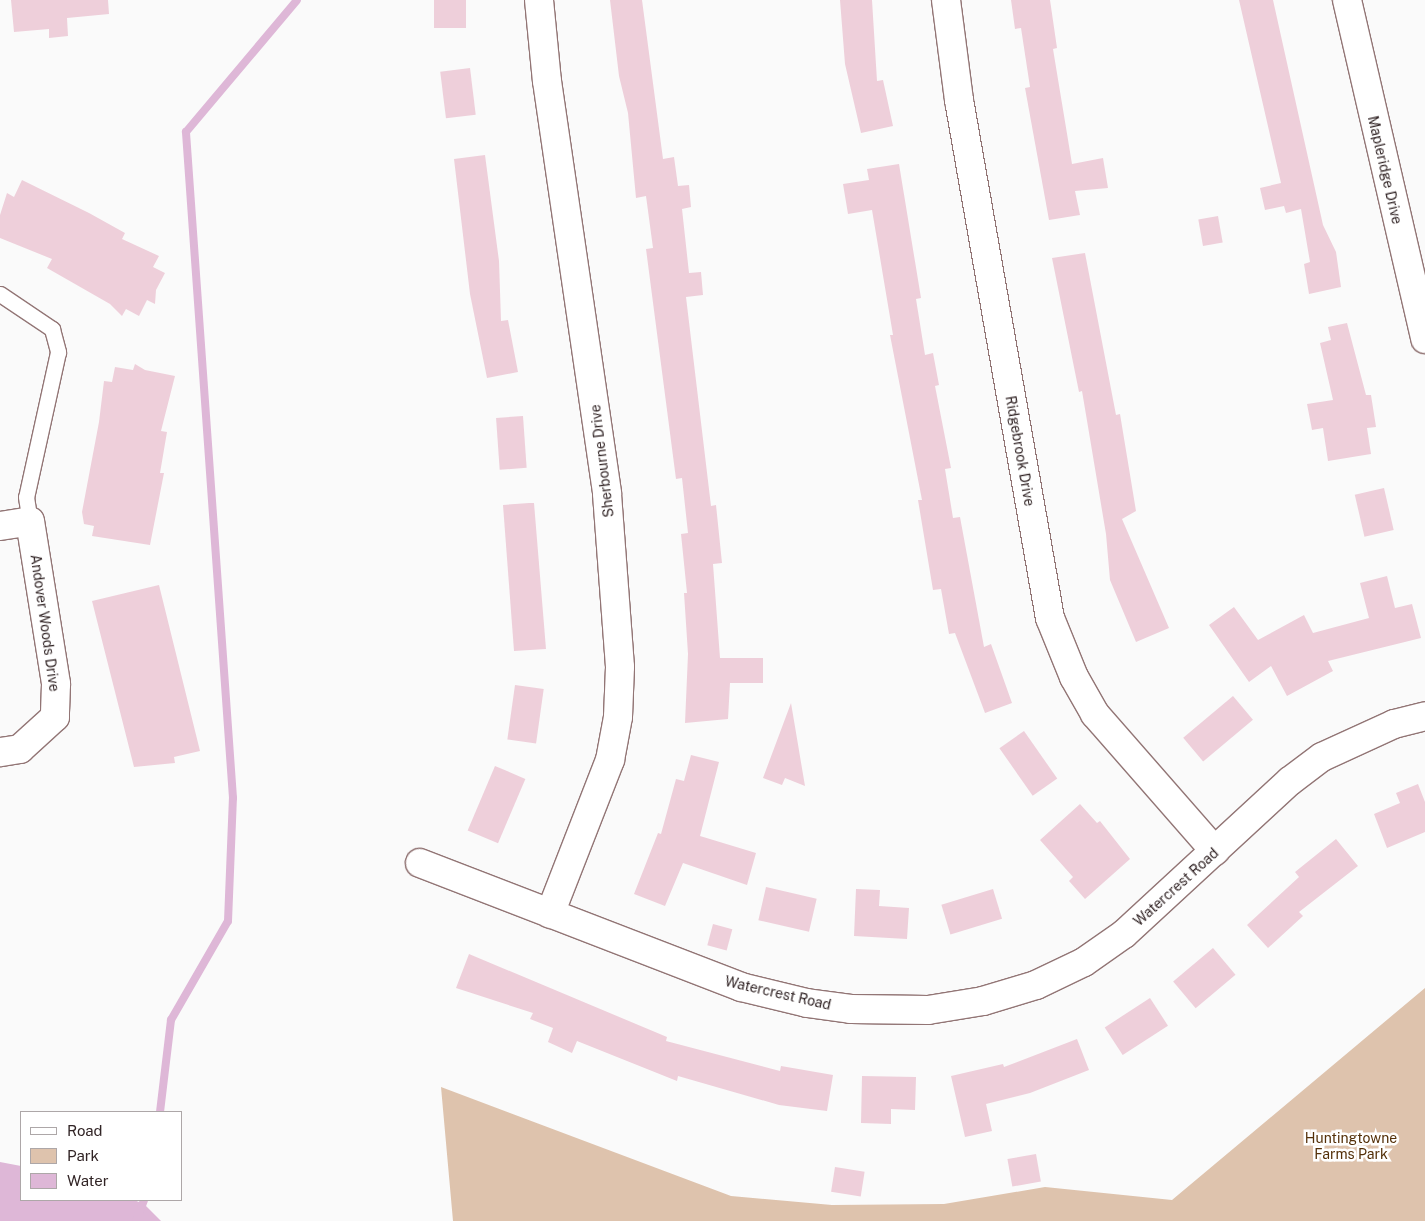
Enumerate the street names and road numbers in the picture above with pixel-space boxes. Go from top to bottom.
street label: Mapleridge Drive [1364,114,1406,226]
street label: Ridgebrook Drive [1002,394,1038,508]
street label: Sherbourne Drive [587,404,617,518]
street label: Andover Woods Drive [27,553,63,693]
street label: Watercrest Road [1130,844,1222,930]
street label: Watercrest Road [723,973,833,1013]

